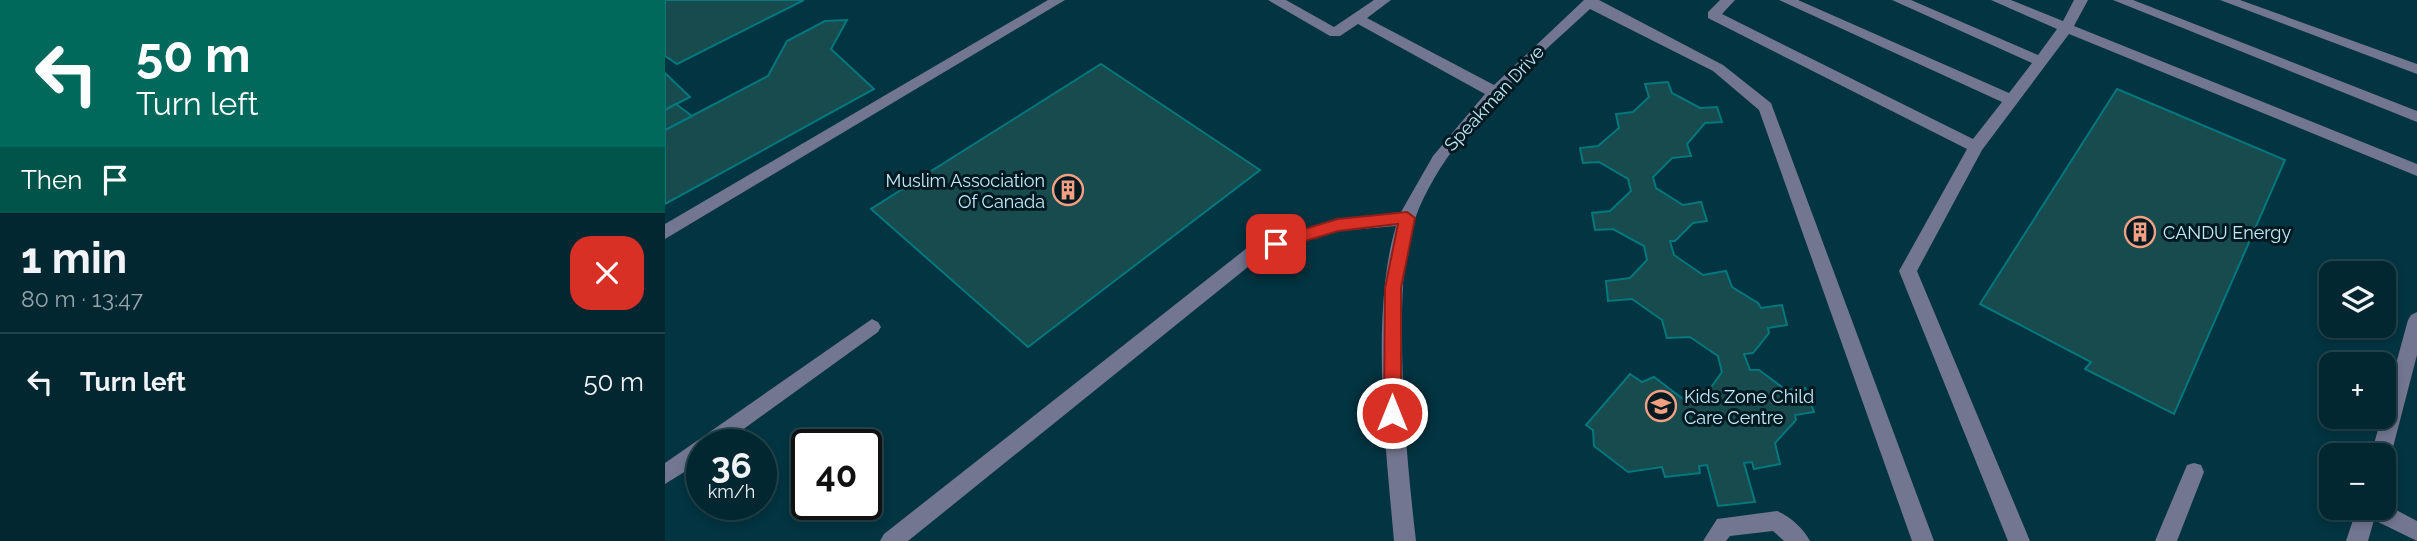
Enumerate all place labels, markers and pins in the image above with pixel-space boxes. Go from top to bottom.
place label: Muslim Association Of Canada [886,170,1045,212]
building icon: Muslim Association Of Canada [1051,173,1085,207]
pin [1246,214,1306,274]
building icon: CANDU Energy [2123,215,2157,249]
place label: CANDU Energy [2163,222,2291,243]
place label: Kids Zone Child Care Centre [1684,386,1814,428]
school or university icon: Kids Zone Child Care Centre [1644,389,1678,423]

